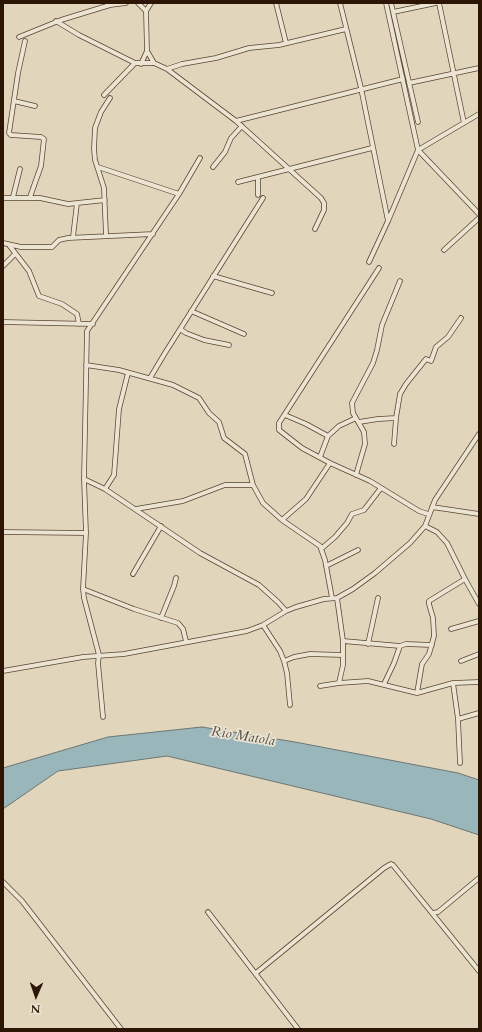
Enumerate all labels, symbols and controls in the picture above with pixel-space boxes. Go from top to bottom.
water label: Rio Matola [210,724,276,750]
north arrow [16,976,56,1016]
text: N [31,1001,41,1016]

